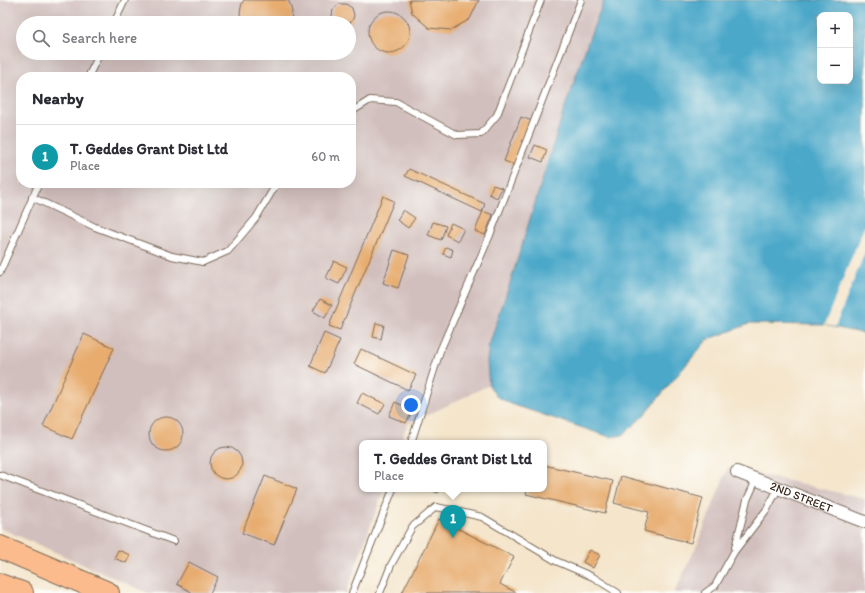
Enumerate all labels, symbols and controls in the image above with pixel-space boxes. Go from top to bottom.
map controls [817,12,853,84]
button: + [817,12,853,48]
search box [16,16,356,60]
icon: search [30,27,52,49]
text: Search here [62,29,137,47]
button: − [817,48,853,84]
text: Nearby [32,88,84,108]
text: T. Geddes Grant Dist Ltd [70,140,228,158]
text: 1 [42,149,48,164]
text: 60 m [311,149,340,164]
text: Place [70,158,100,173]
your location [401,395,421,415]
popup [359,440,547,492]
text: T. Geddes Grant Dist Ltd [374,450,532,468]
text: Place [374,468,404,483]
street label: 2ND STREET [768,479,835,516]
pin: 1 [440,505,466,538]

